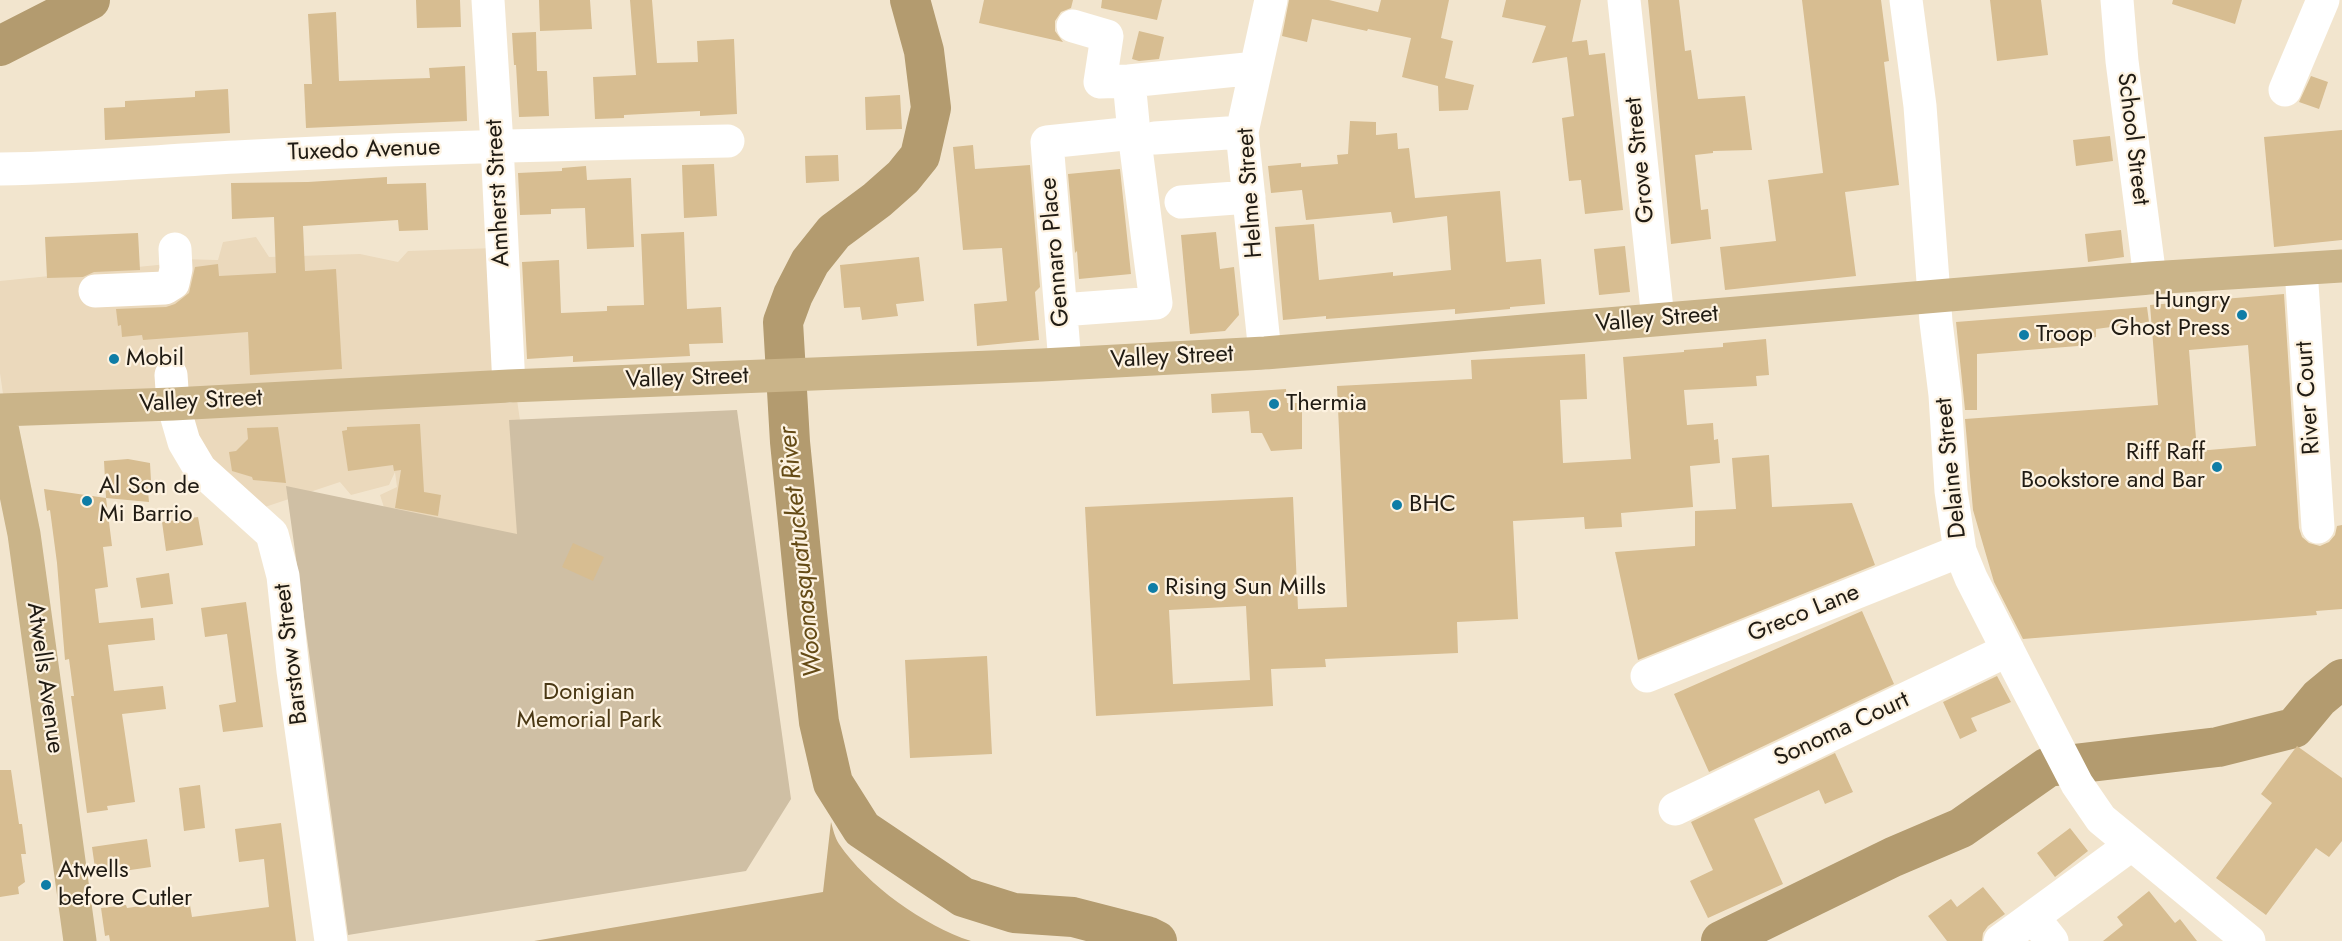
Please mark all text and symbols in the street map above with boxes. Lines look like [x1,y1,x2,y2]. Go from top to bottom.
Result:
street label: School Street [2110,71,2154,207]
street label: Grove Street [1620,96,1662,224]
street label: Amherst Street [481,119,517,267]
street label: Helme Street [1232,127,1270,259]
street label: Tuxedo Avenue [287,134,441,168]
street label: Gennaro Place [1035,176,1077,328]
place label: Hungry Ghost Press [2111,287,2230,343]
street label: Valley Street [1594,300,1720,340]
marker: Hungry Ghost Press [2235,308,2249,322]
place label: Troop [2036,321,2093,349]
marker: Troop [2017,328,2031,342]
street label: Valley Street [1110,340,1234,376]
street label: River Court [2291,340,2327,456]
place label: Mobil [126,345,184,373]
marker: Mobil [107,352,121,366]
street label: Valley Street [625,362,749,396]
street label: Valley Street [139,384,263,420]
place label: Thermia [1286,390,1367,418]
street label: Delaine Street [1930,396,1974,540]
marker: Thermia [1267,397,1281,411]
water label: Woonasquatucket River [773,425,831,679]
place label: Riff Raff Bookstore and Bar [2021,439,2205,495]
marker: Riff Raff Bookstore and Bar [2210,460,2224,474]
place label: Al Son de Mi Barrio [99,473,200,529]
place label: BHC [1409,491,1456,519]
marker: Al Son de Mi Barrio [80,494,94,508]
marker: BHC [1390,498,1404,512]
place label: Rising Sun Mills [1165,574,1326,602]
street label: Greco Lane [1744,579,1864,649]
marker: Rising Sun Mills [1146,581,1160,595]
street label: Barstow Street [269,582,315,726]
street label: Atwells Avenue [19,600,69,756]
park label: Donigian Memorial Park [516,679,662,735]
street label: Sonoma Court [1770,686,1914,774]
place label: Atwells before Cutler [58,857,192,913]
marker: Atwells before Cutler [39,878,53,892]

